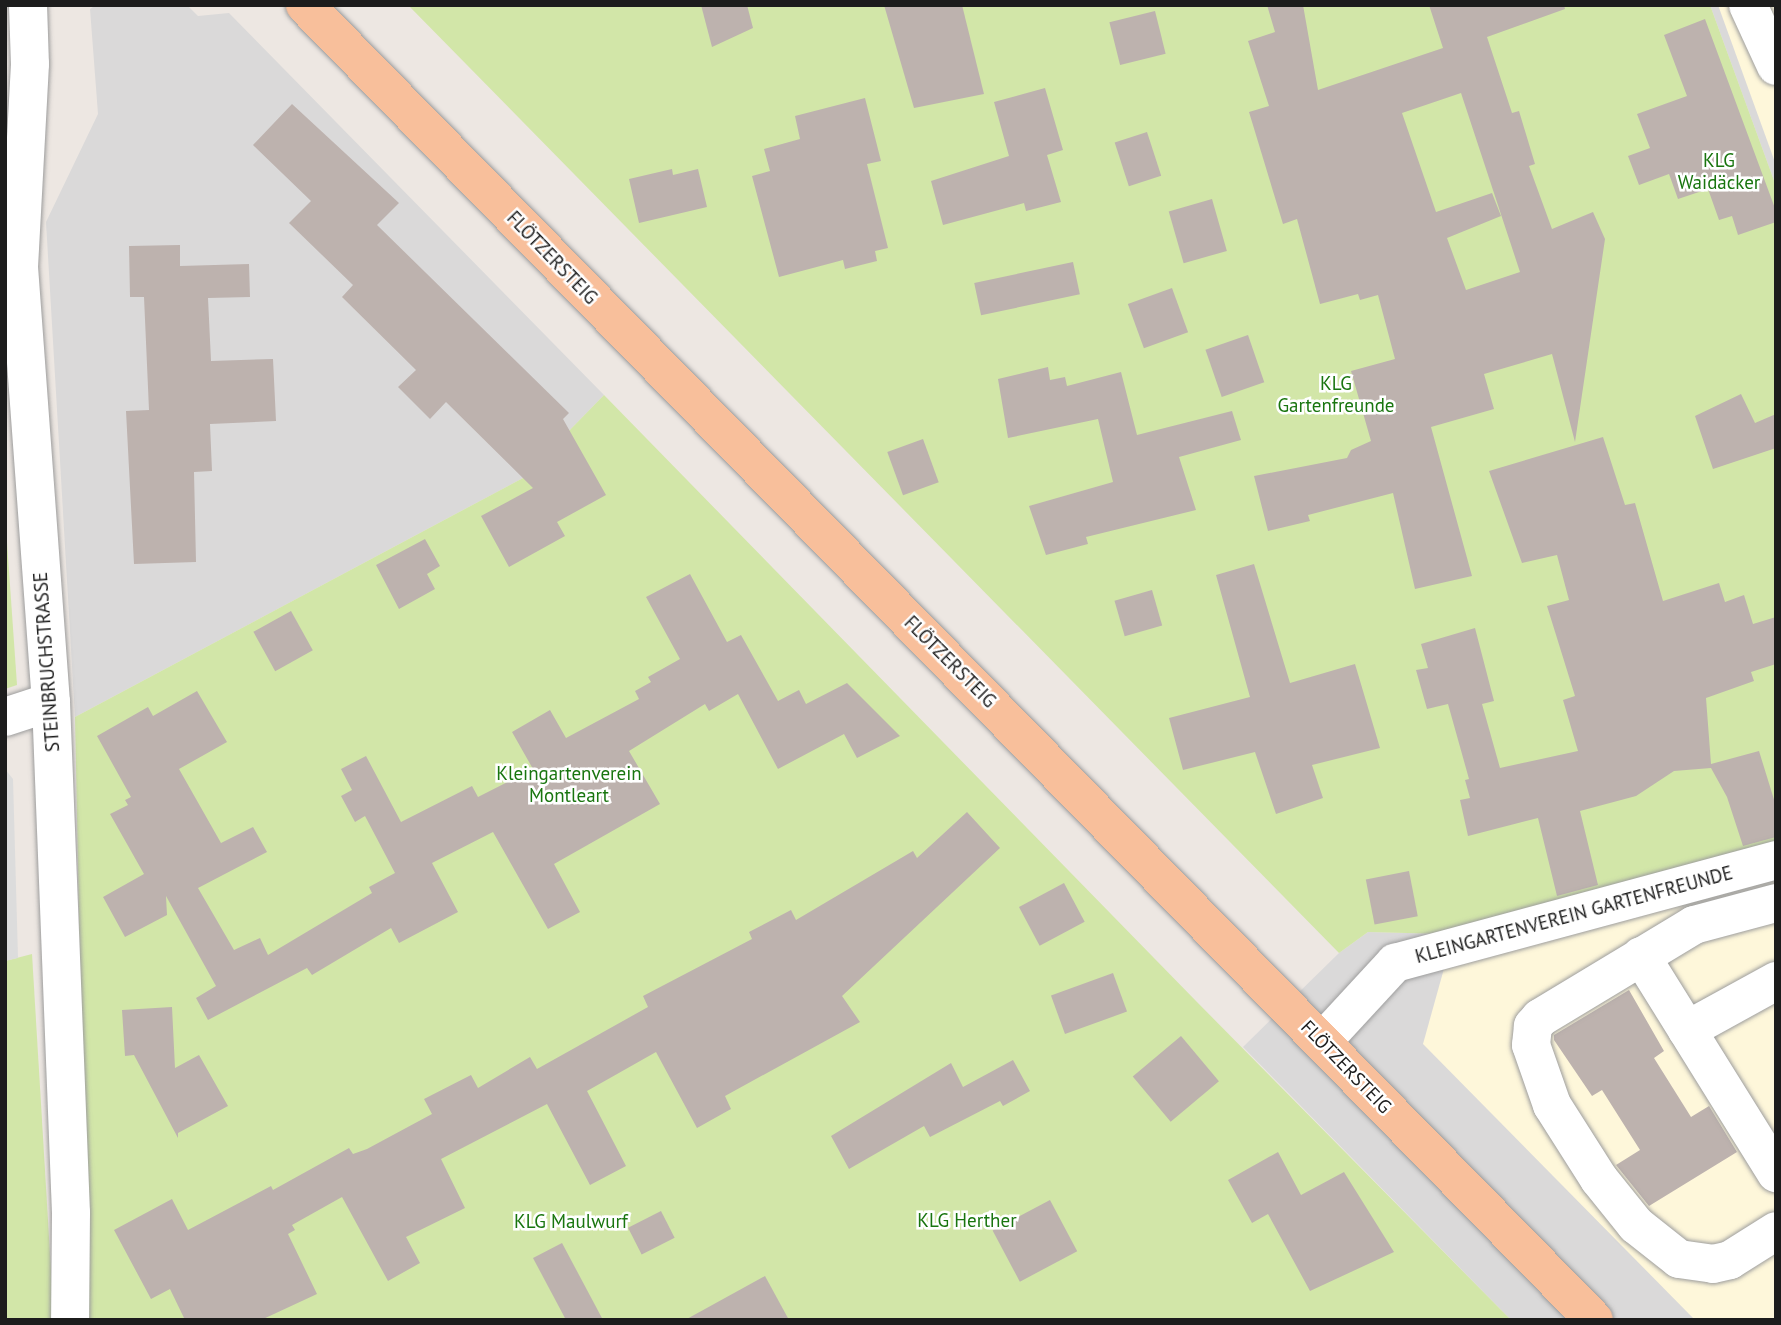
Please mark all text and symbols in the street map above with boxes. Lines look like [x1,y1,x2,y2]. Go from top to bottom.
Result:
park label: KLG Waidäcker [1678,150,1760,194]
street label: FLÖTZERSTEIG [502,207,602,309]
park label: KLG Gartenfreunde [1277,373,1395,417]
street label: STEINBRUCHSTRASSE [29,571,65,753]
street label: FLÖTZERSTEIG [899,611,1001,713]
park label: Kleingartenverein Montleart [496,763,642,807]
street label: KLEINGARTENVEREIN GARTENFREUNDE [1413,862,1735,968]
street label: FLÖTZERSTEIG [1296,1016,1396,1118]
park label: KLG Herther [917,1210,1017,1232]
park label: KLG Maulwurf [514,1211,628,1233]

